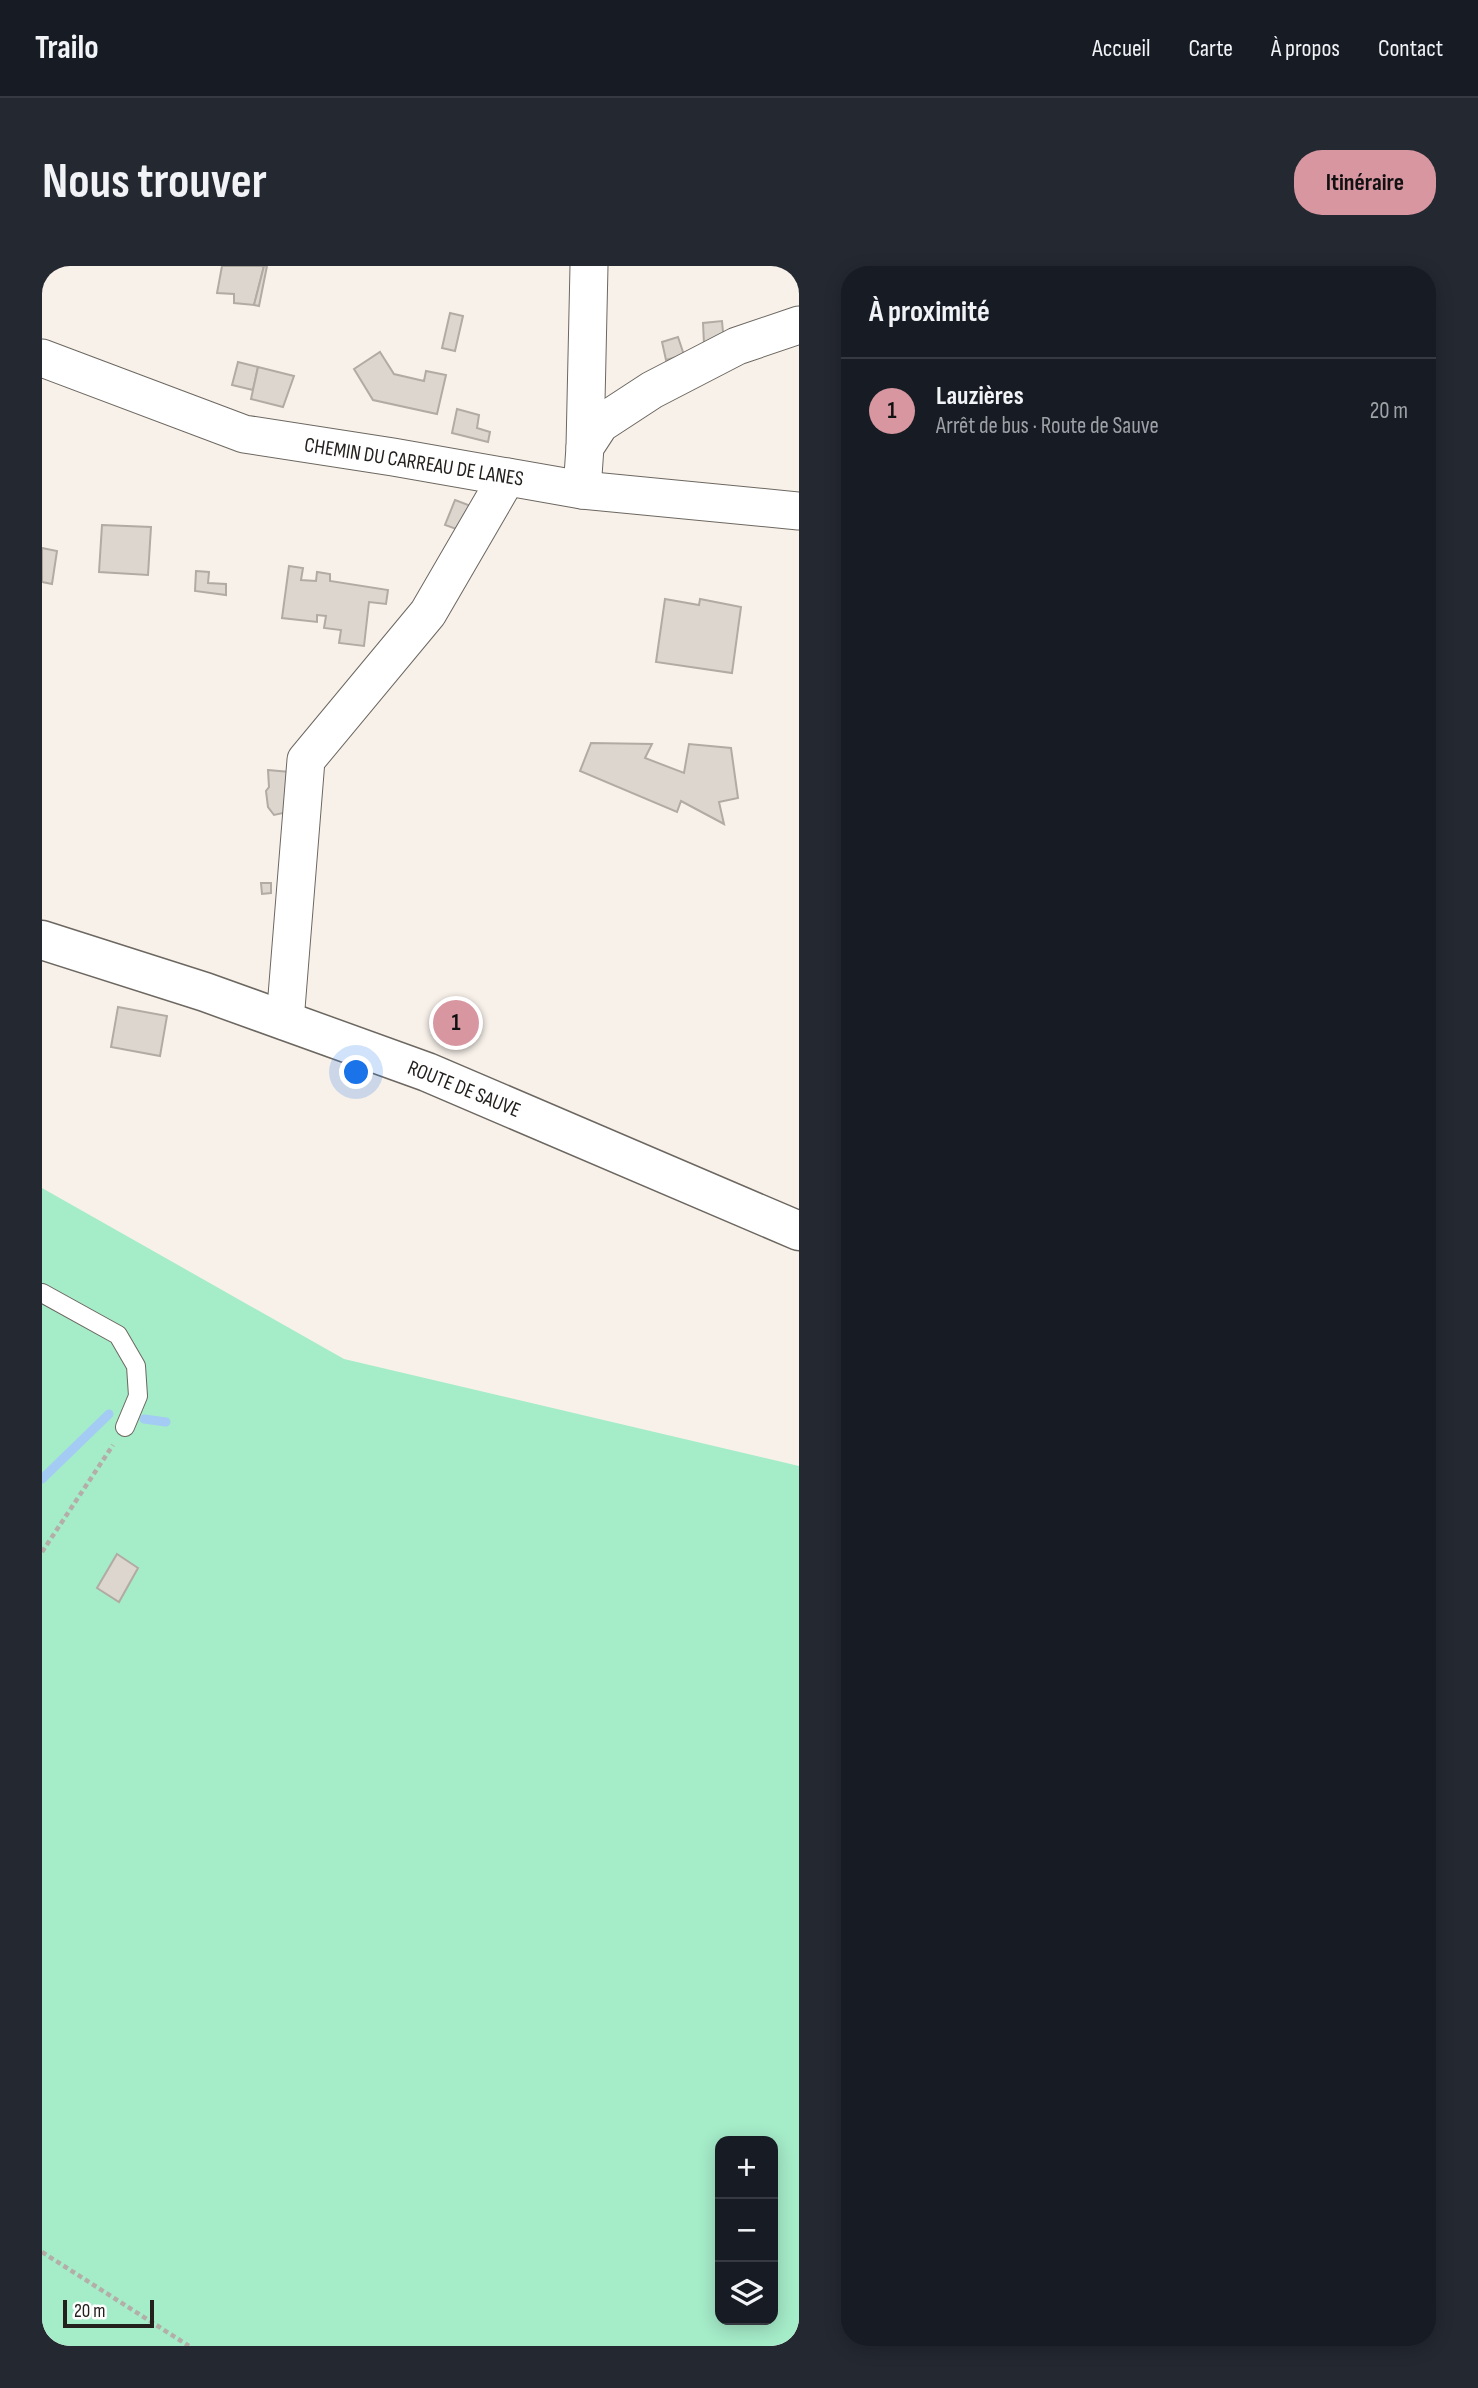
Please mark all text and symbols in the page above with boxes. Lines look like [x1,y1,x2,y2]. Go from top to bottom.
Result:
text: Trailo [35,28,99,68]
text: Accueil [1092,34,1151,63]
text: Carte [1189,34,1233,63]
text: À propos [1271,34,1340,63]
text: Contact [1378,34,1443,63]
button: Itinéraire [1294,150,1436,215]
text: Nous trouver [42,153,267,212]
text: À proximité [869,294,990,330]
text: Lauzières [936,381,1024,412]
text: 1 [887,397,897,425]
text: 20 m [1370,397,1408,425]
text: Arrêt de bus · Route de Sauve [936,412,1159,440]
street label: CHEMIN DU CARREAU DE LANES [303,432,525,492]
pin: 1 [433,997,479,1049]
your location [339,1055,373,1089]
street label: ROUTE DE SAUVE [404,1055,524,1123]
map controls [715,2136,778,2325]
button: + [715,2136,778,2199]
button: − [715,2199,778,2262]
button: layers [715,2262,778,2325]
scale bar [63,2297,154,2329]
text: 20 m [74,2300,106,2323]

